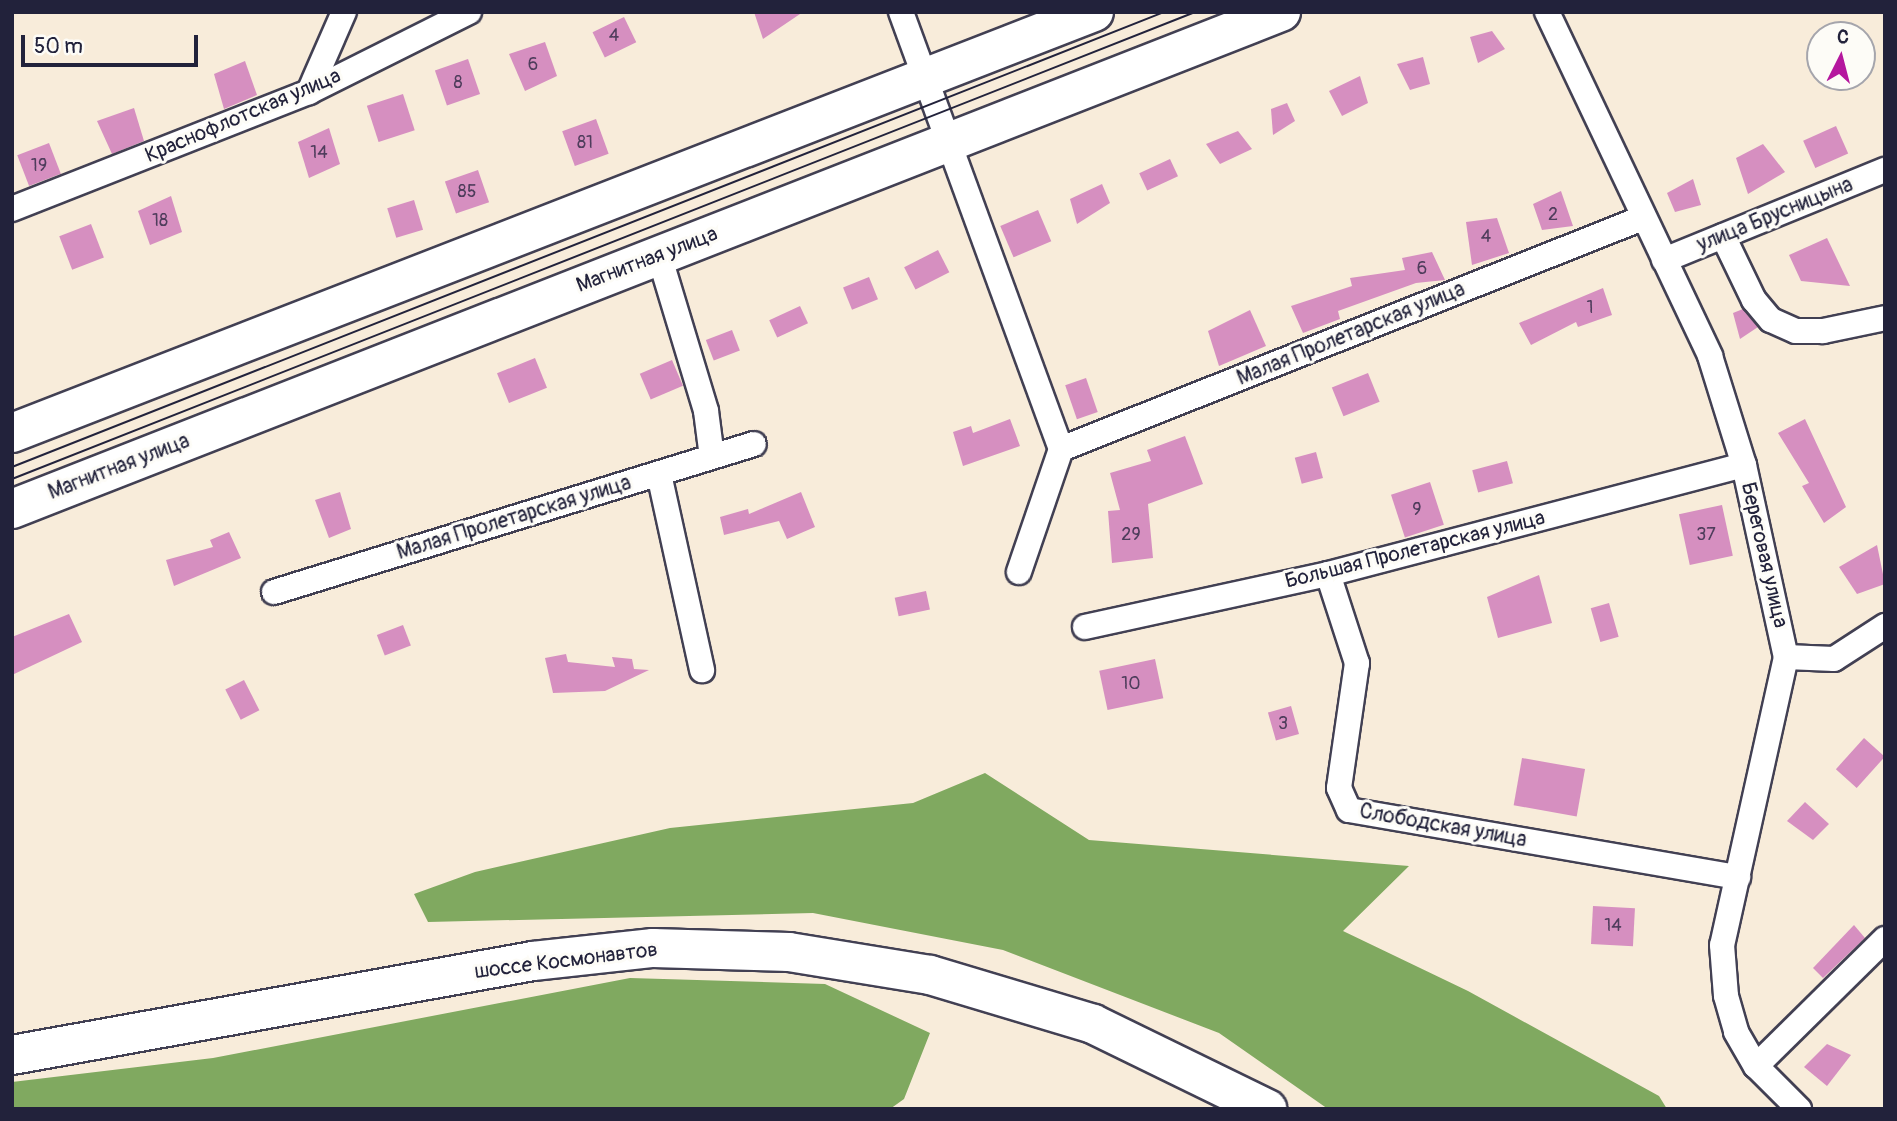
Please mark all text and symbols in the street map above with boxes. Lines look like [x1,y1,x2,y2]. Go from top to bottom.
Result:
scale bar [24,21,201,65]
north arrow [1806,21,1876,91]
house number: 4 [609,25,619,47]
text: С [1836,25,1850,50]
text: 50 m [34,33,83,60]
house number: 6 [528,54,538,76]
street label: Краснофлотская улица [142,63,344,169]
house number: 8 [453,72,463,94]
house number: 81 [577,132,593,154]
house number: 14 [310,142,328,164]
house number: 19 [31,155,47,177]
street label: улица Брусницына [1693,172,1857,258]
house number: 85 [458,181,476,203]
house number: 2 [1548,204,1558,226]
house number: 18 [152,210,168,232]
street label: Магнитная улица [573,221,721,299]
house number: 4 [1481,226,1491,248]
house number: 6 [1417,258,1427,280]
street label: Малая Пролетарская улица [1233,277,1469,391]
house number: 1 [1586,297,1594,319]
street label: Магнитная улица [45,428,193,506]
street label: Малая Пролетарская улица [394,470,634,566]
street label: Береговая улица [1735,480,1793,630]
house number: 9 [1412,499,1422,521]
street label: Большая Пролетарская улица [1282,505,1548,595]
house number: 29 [1121,524,1141,546]
house number: 37 [1696,524,1716,546]
house number: 10 [1121,673,1141,695]
house number: 3 [1278,713,1288,735]
street label: Слободская улица [1357,799,1529,853]
house number: 14 [1604,915,1622,937]
street label: шоссе Космонавтов [473,937,659,985]

